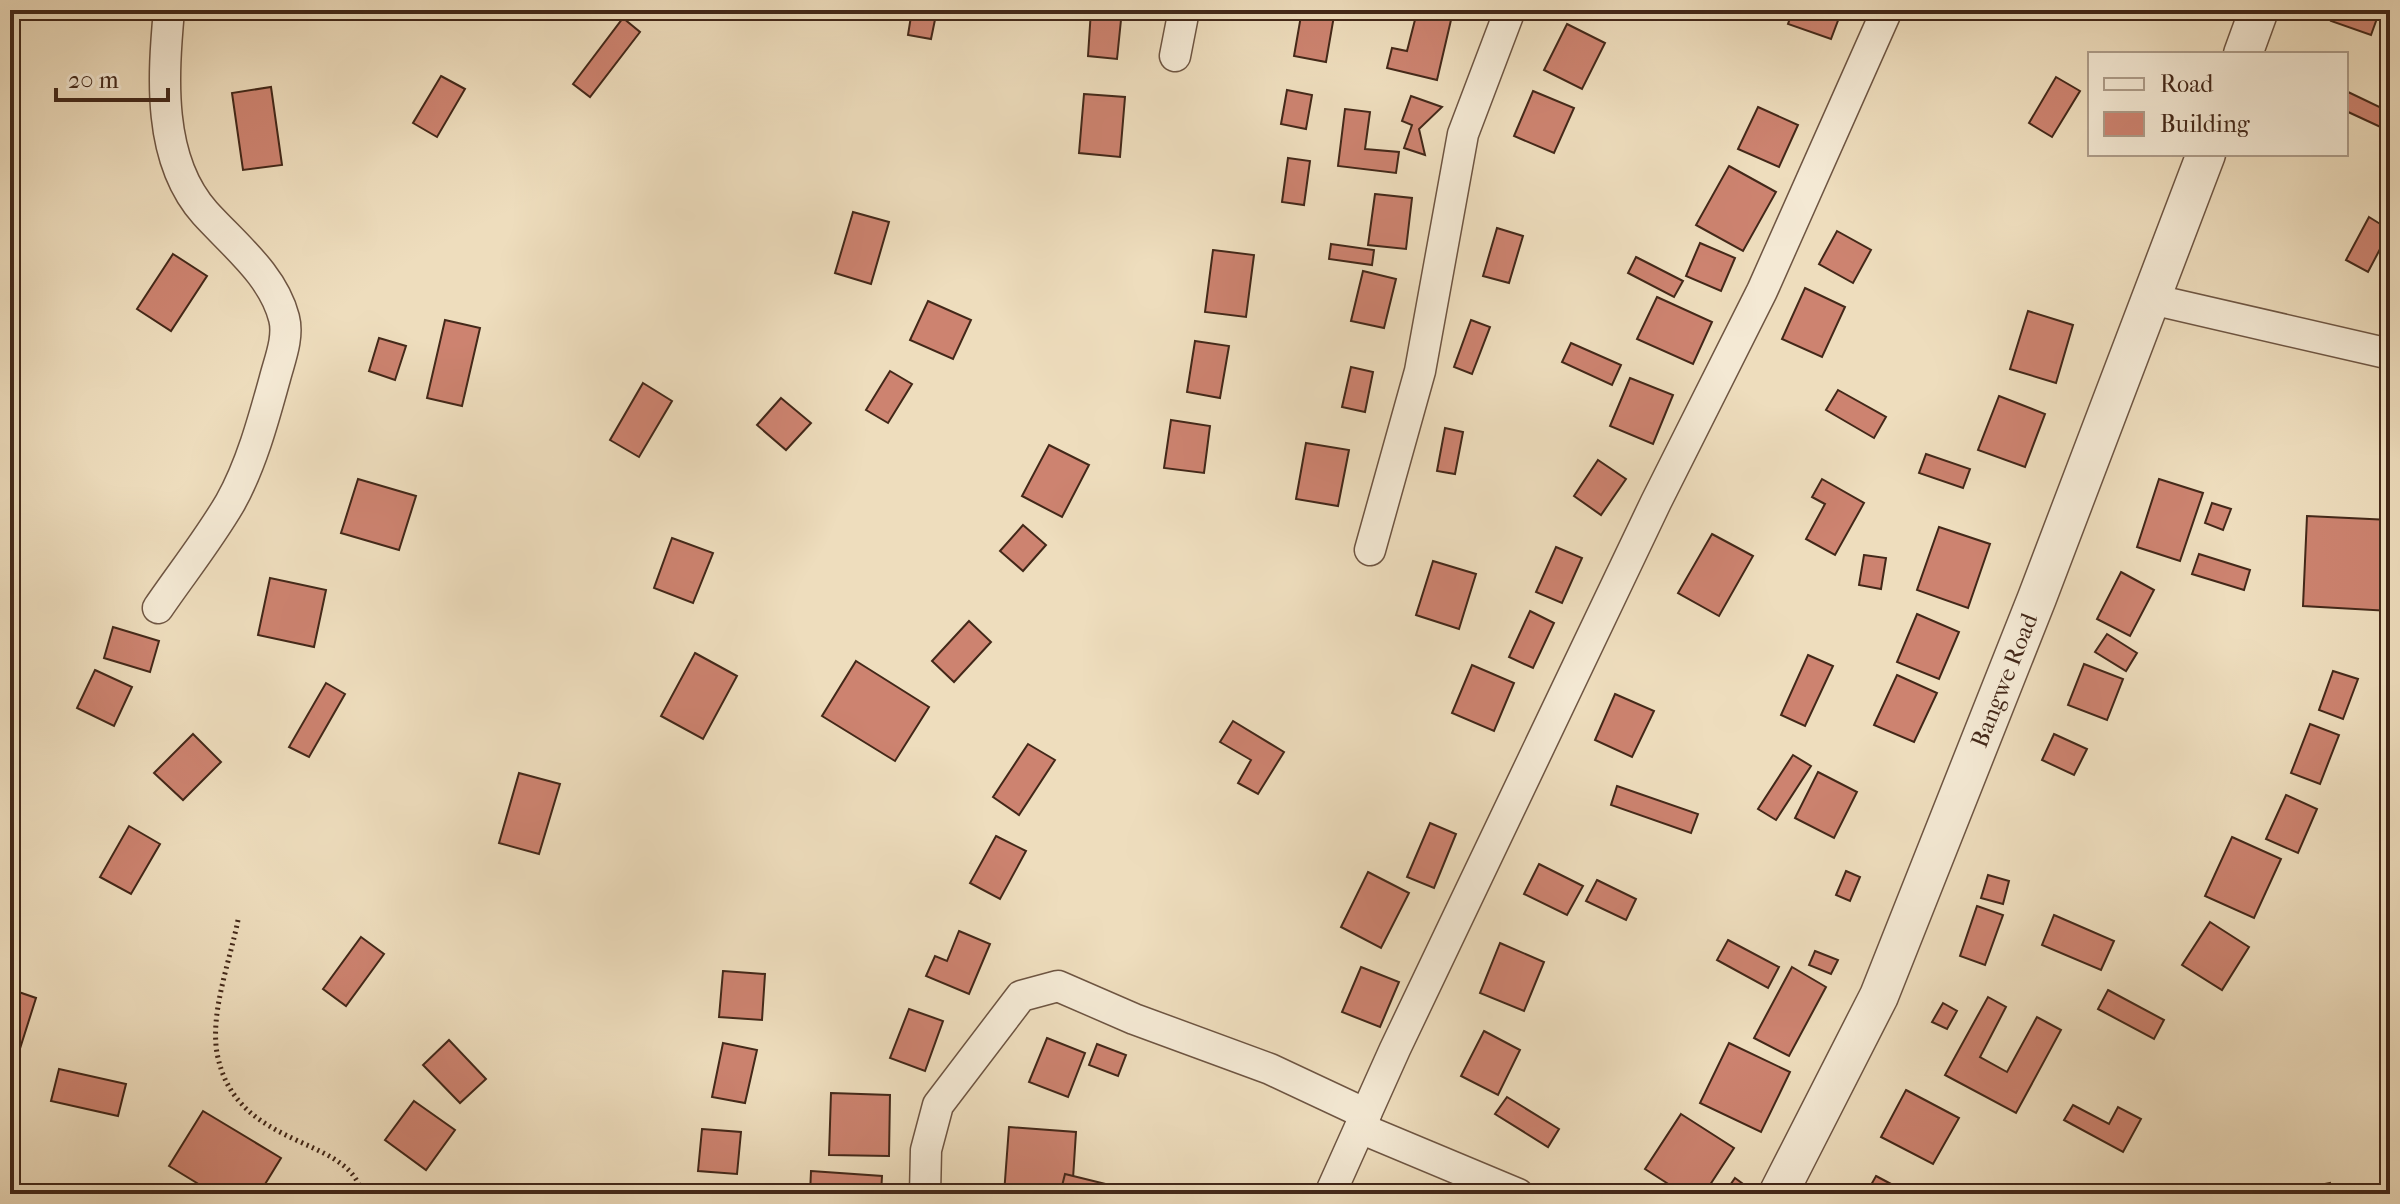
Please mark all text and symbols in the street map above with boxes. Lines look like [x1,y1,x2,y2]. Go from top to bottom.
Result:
scale bar [56,52,168,102]
legend [2088,52,2348,156]
text: 20 m [68,66,119,94]
text: Road [2160,70,2214,98]
text: Building [2160,110,2251,138]
street label: Bangwe Road [1965,608,2044,751]

